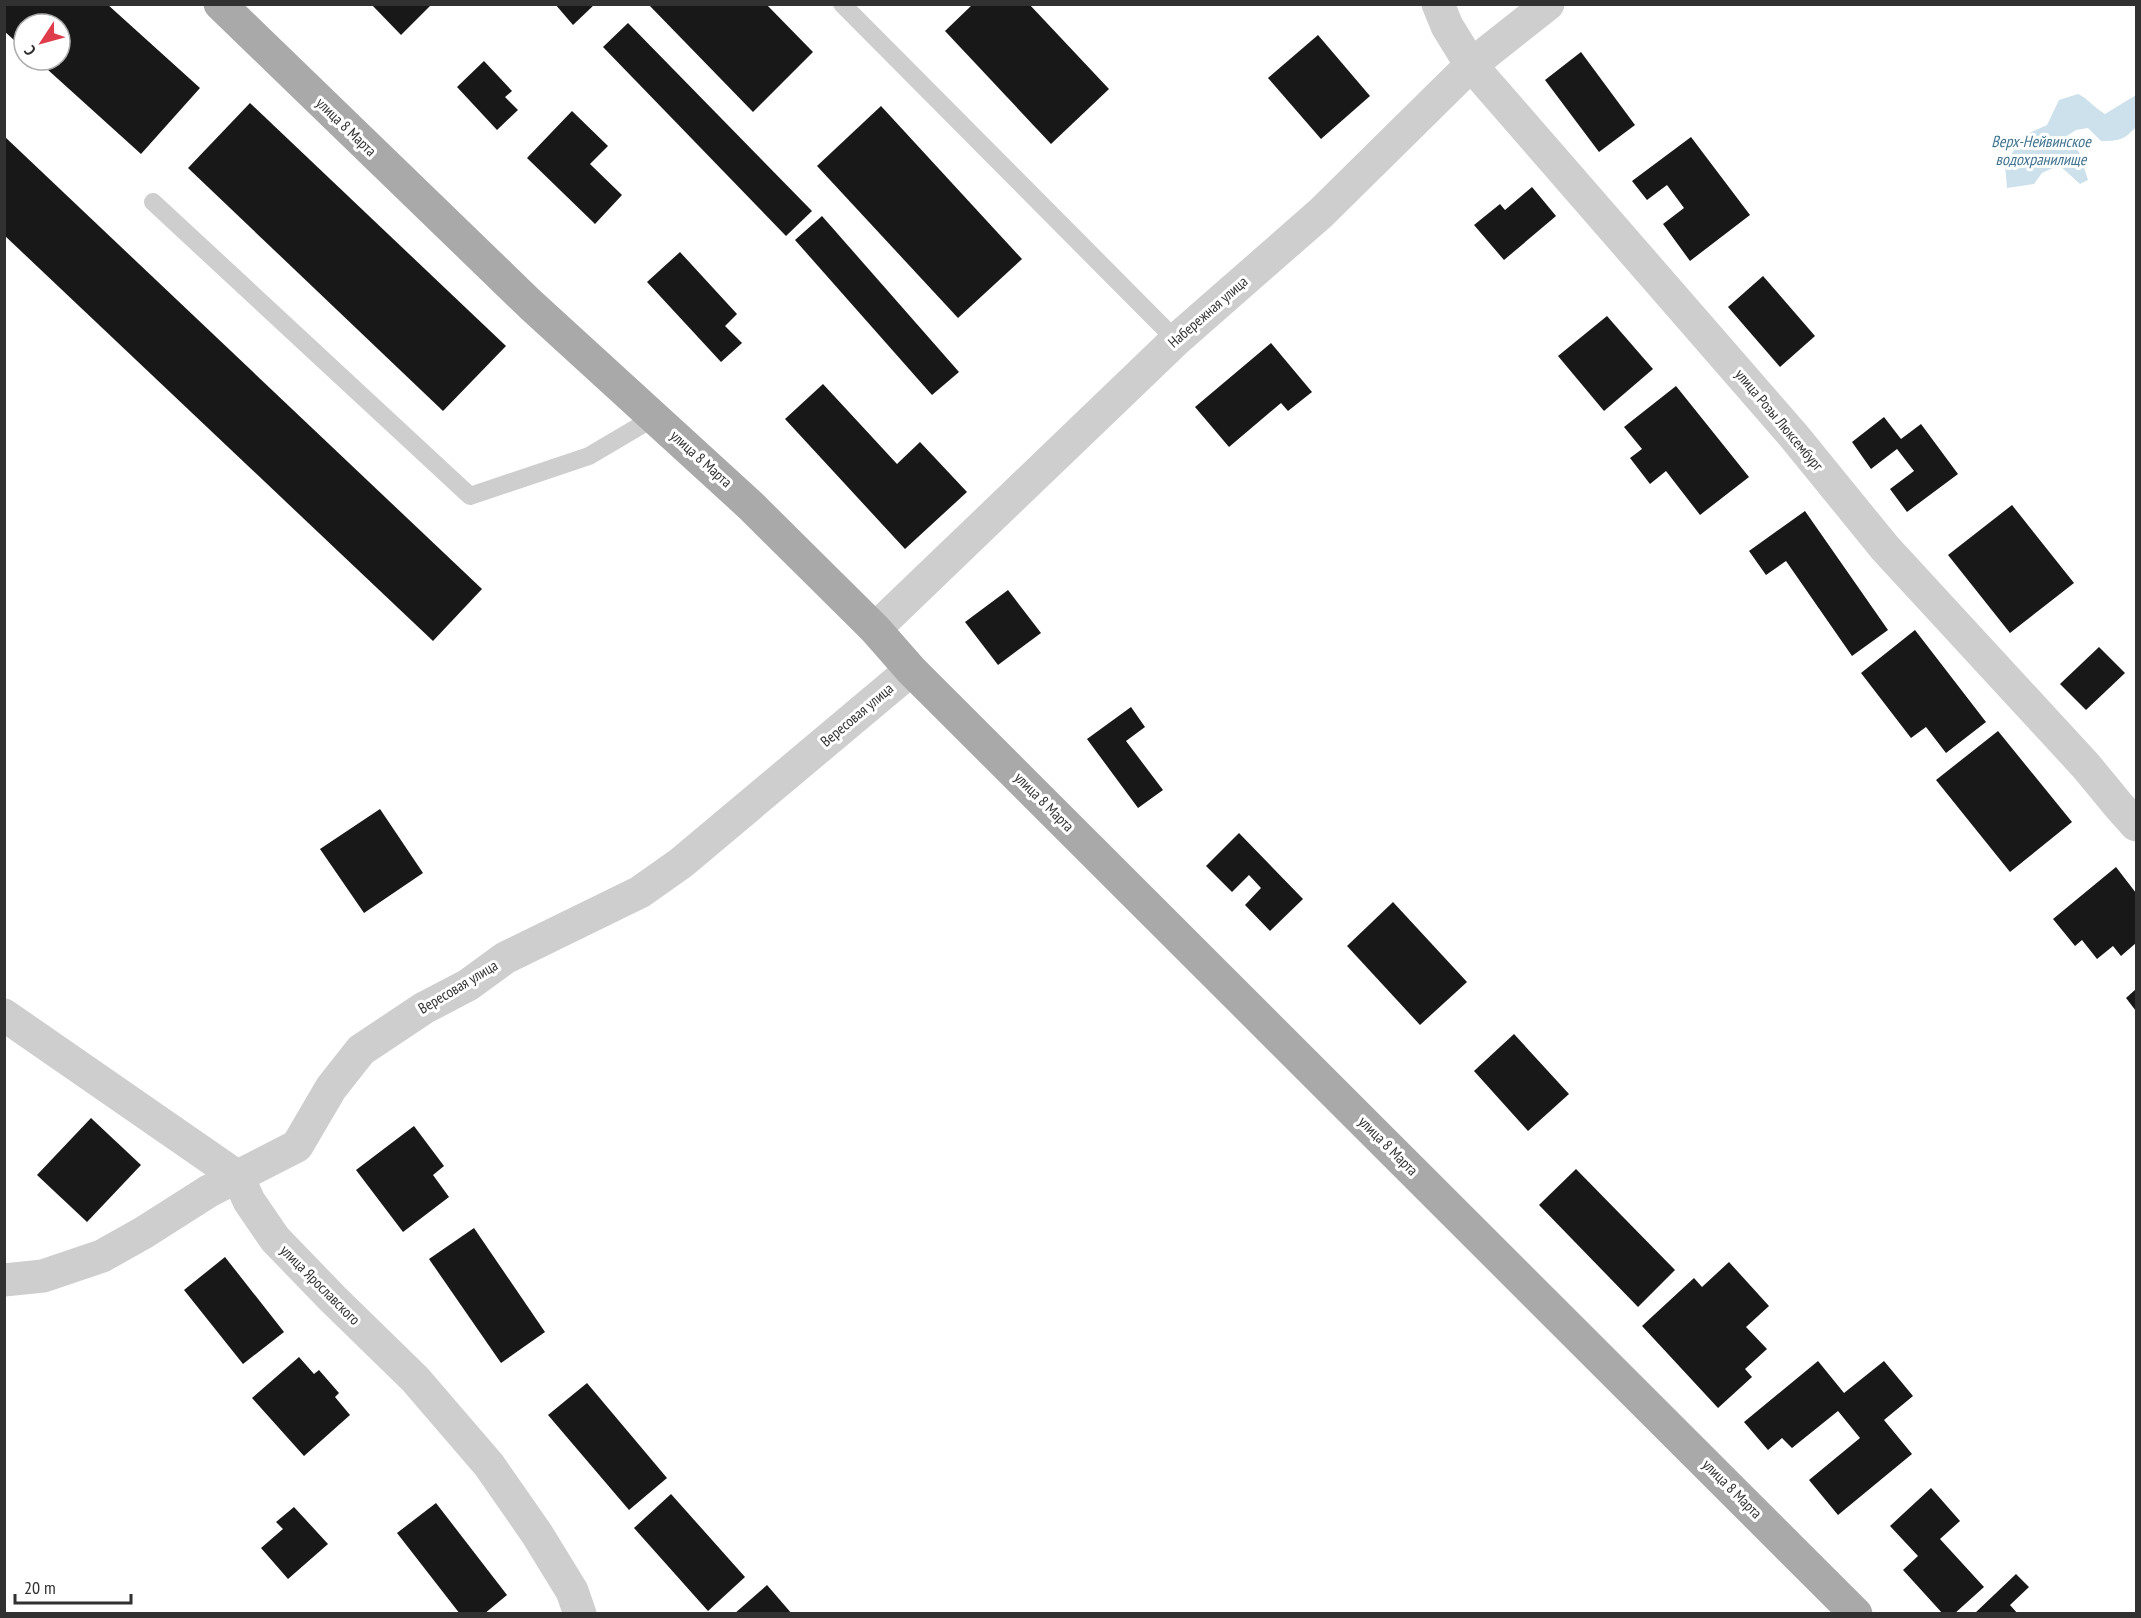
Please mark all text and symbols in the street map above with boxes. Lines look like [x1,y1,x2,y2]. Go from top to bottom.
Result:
north arrow [12,12,72,72]
text: С [19,41,40,60]
street label: улица 8 Марта [312,93,380,160]
water label: Верх-Нейвинское водохранилище [1991,131,2092,169]
street label: Набережная улица [1164,272,1251,351]
street label: улица Розы Люксембург [1731,365,1828,475]
street label: улица 8 Марта [667,426,736,491]
street label: Вересовая улица [816,679,897,751]
street label: улица 8 Марта [1011,768,1078,835]
street label: Вересовая улица [415,955,501,1018]
street label: улица 8 Марта [1355,1112,1422,1179]
street label: улица Ярославского [276,1241,364,1329]
street label: улица 8 Марта [1699,1455,1766,1522]
scale bar [15,1567,130,1605]
text: 20 m [24,1576,56,1599]

